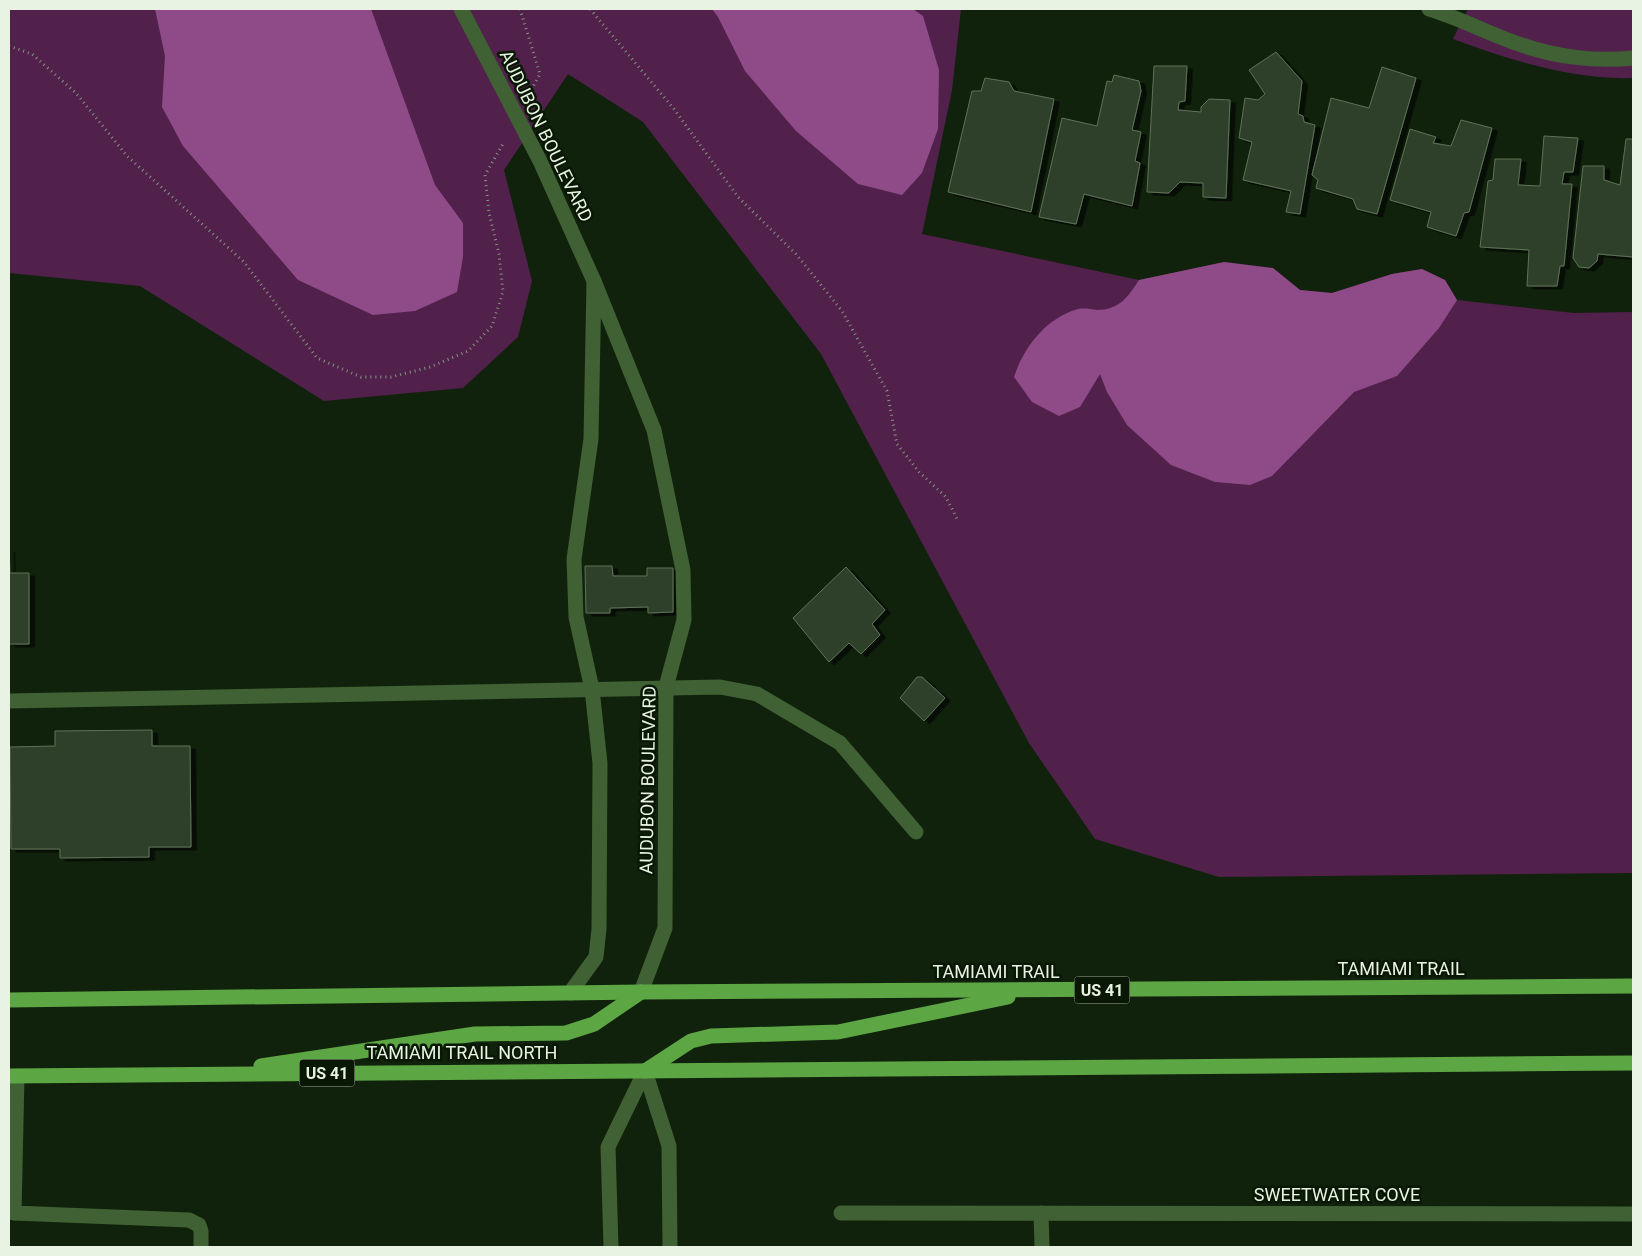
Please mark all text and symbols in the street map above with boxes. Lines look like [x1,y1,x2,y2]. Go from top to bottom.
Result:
street label: AUDUBON BOULEVARD [496,47,597,225]
street label: AUDUBON BOULEVARD [635,686,660,874]
street label: TAMIAMI TRAIL [1337,958,1465,979]
street label: TAMIAMI TRAIL [932,961,1060,982]
road number: US 41 [1074,976,1130,1004]
street label: TAMIAMI TRAIL NORTH [367,1042,557,1063]
road number: US 41 [300,1060,354,1086]
street label: SWEETWATER COVE [1254,1184,1420,1205]

